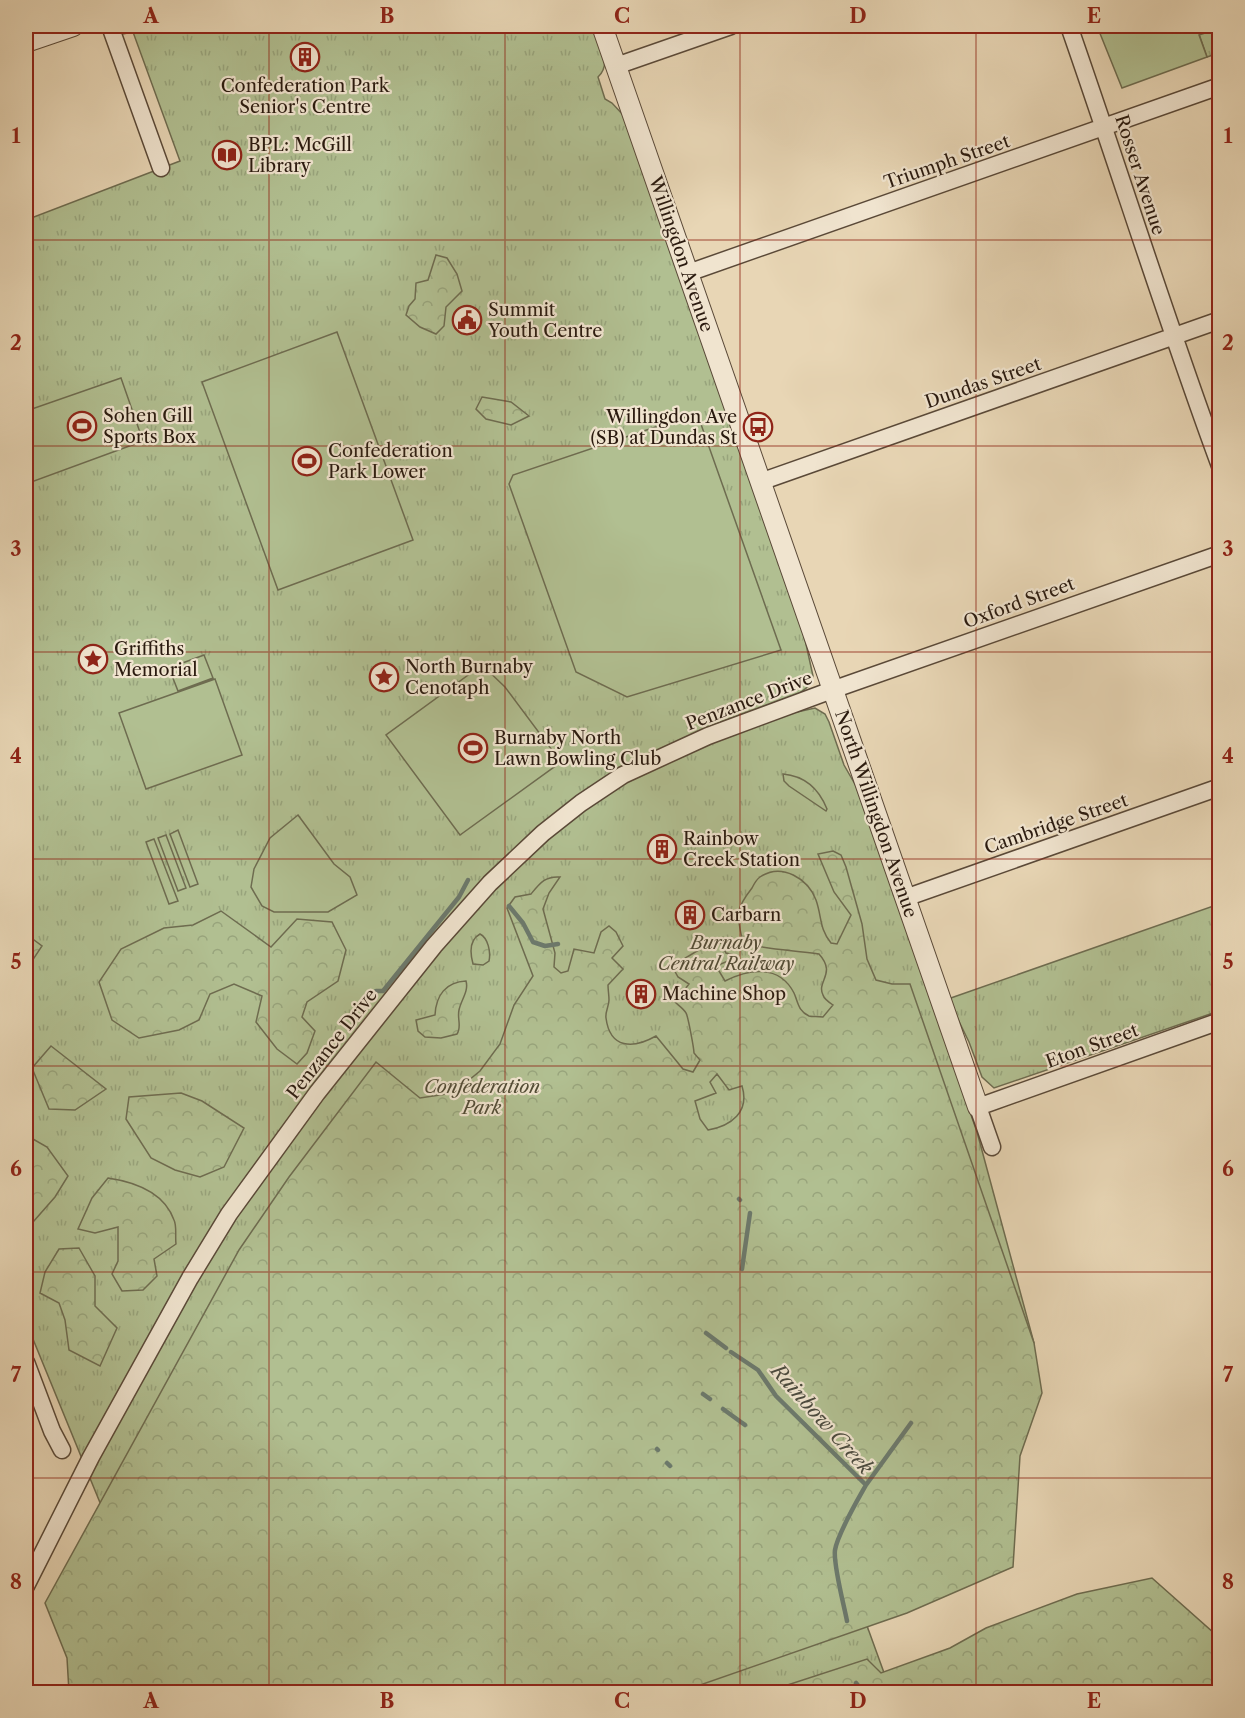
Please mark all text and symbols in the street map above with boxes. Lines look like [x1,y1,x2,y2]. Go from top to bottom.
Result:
text: A [142,4,159,28]
text: B [380,4,395,28]
text: C [614,4,630,28]
text: D [849,4,867,28]
text: E [1087,4,1101,28]
building icon: Confederation Park Senior's Centre [289,41,321,73]
place label: Confederation Park Senior's Centre [221,75,391,118]
street label: Rosser Avenue [1110,112,1170,238]
text: 1 [12,124,21,148]
text: 1 [1224,124,1233,148]
street label: Triumph Street [881,130,1013,194]
place label: BPL: McGill Library [248,134,352,177]
library icon: BPL: McGill Library [211,139,243,171]
street label: Willingdon Avenue [644,172,718,335]
place label: Summit Youth Centre [487,299,602,342]
public building icon: Summit Youth Centre [451,304,483,336]
text: 2 [10,331,22,355]
text: 2 [1222,331,1234,355]
street label: Dundas Street [922,353,1044,413]
place label: Sohen Gill Sports Box [103,405,197,448]
place label: Willingdon Ave (SB) at Dundas St [591,406,738,449]
sports icon: Sohen Gill Sports Box [66,410,98,442]
bus stop icon: Willingdon Ave (SB) at Dundas St [742,411,774,443]
place label: Confederation Park Lower [328,440,453,483]
sports icon: Confederation Park Lower [291,445,323,477]
text: 3 [10,537,22,561]
text: 3 [1222,537,1234,561]
street label: Oxford Street [960,573,1078,633]
place label: Griffiths Memorial [114,638,198,681]
place icon: Griffiths Memorial [77,643,109,675]
place label: North Burnaby Cenotaph [405,656,534,699]
place icon: North Burnaby Cenotaph [368,661,400,693]
street label: Penzance Drive [683,667,815,735]
street label: North Willingdon Avenue [830,707,922,921]
place label: Burnaby North Lawn Bowling Club [494,727,661,770]
sports icon: Burnaby North Lawn Bowling Club [457,732,489,764]
text: 4 [10,744,22,768]
text: 4 [1222,744,1234,768]
street label: Cambridge Street [981,789,1131,859]
place label: Rainbow Creek Station [683,828,800,871]
building icon: Rainbow Creek Station [646,833,678,865]
building icon: Carbarn [674,899,706,931]
place label: Carbarn [711,904,781,926]
park label: Burnaby Central Railway [658,932,794,975]
text: 5 [10,950,22,974]
text: 5 [1222,950,1234,974]
building icon: Machine Shop [625,978,657,1010]
place label: Machine Shop [662,983,786,1005]
street label: Penzance Drive [282,984,382,1104]
street label: Eton Street [1043,1019,1142,1073]
park label: Confederation Park [424,1076,540,1119]
text: 6 [10,1157,22,1181]
text: 6 [1222,1157,1234,1181]
water label: Rainbow Creek [765,1357,878,1480]
text: 7 [11,1363,22,1387]
text: 7 [1223,1363,1234,1387]
text: 8 [10,1570,22,1594]
text: 8 [1222,1570,1234,1594]
text: A [142,1689,159,1713]
text: B [380,1689,395,1713]
text: C [614,1689,630,1713]
text: D [849,1689,867,1713]
text: E [1087,1689,1101,1713]

